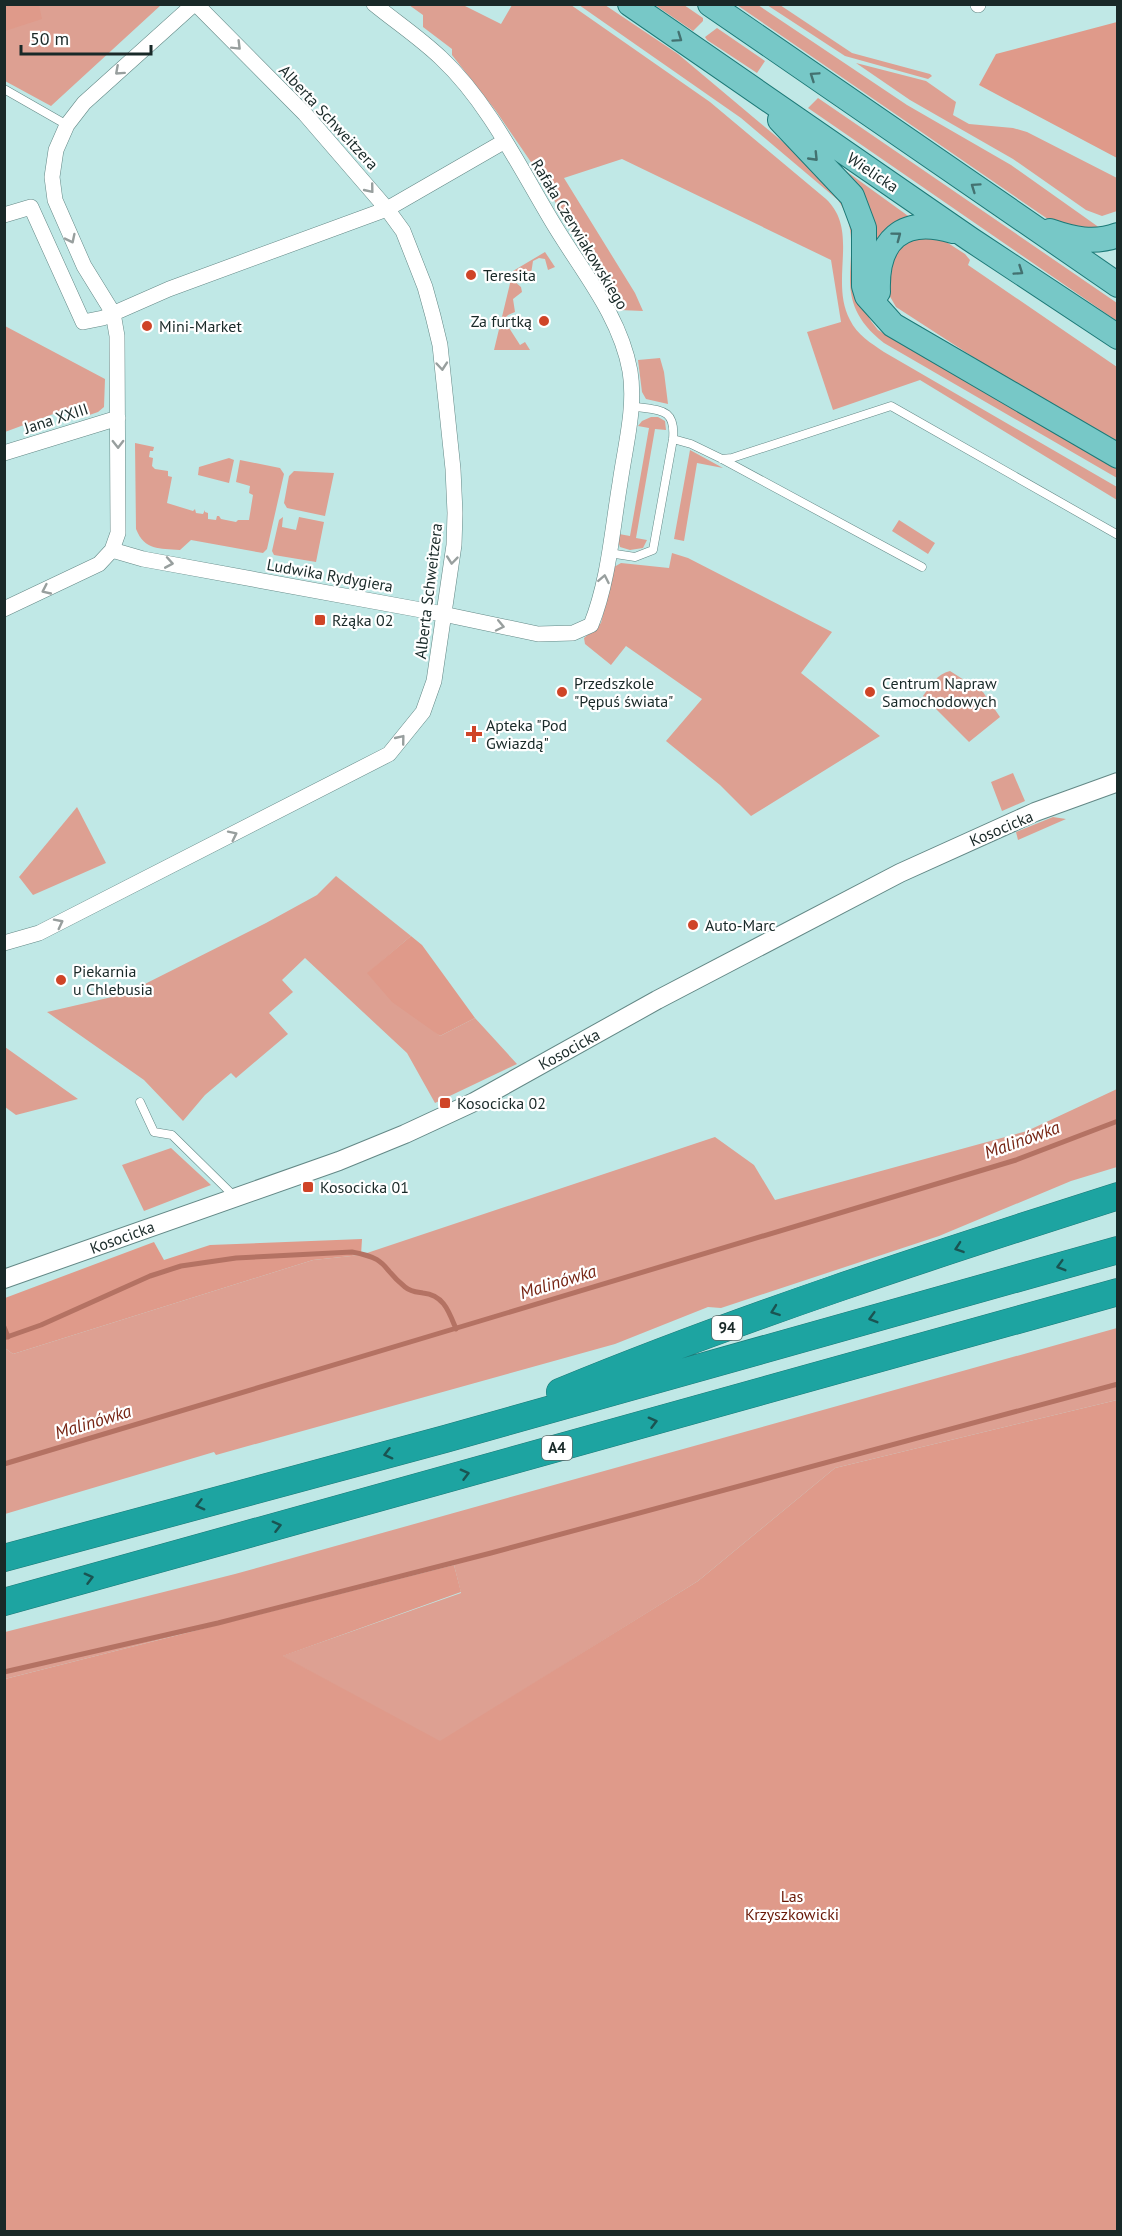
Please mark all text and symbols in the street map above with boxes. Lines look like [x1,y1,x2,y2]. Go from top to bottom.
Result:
scale bar [21,18,152,56]
text: 50 m [30,27,69,50]
one-way arrow [672,31,683,42]
one-way arrow [231,39,241,50]
street label: Alberta Schweitzera [275,60,383,174]
one-way arrow [115,64,125,75]
one-way arrow [810,72,821,83]
street label: Wielicka [844,148,902,196]
one-way arrow [807,149,818,160]
street label: Rafała Czerwiakowskiego [527,155,633,313]
one-way arrow [363,182,374,193]
one-way arrow [970,183,981,194]
one-way arrow [890,232,901,243]
one-way arrow [63,233,75,244]
one-way arrow [1013,264,1023,276]
place label: Teresita [483,265,536,285]
marker: Teresita [464,268,478,282]
place label: Za furtką [471,311,532,331]
marker: Za furtką [537,314,551,328]
place label: Mini-Market [159,316,242,336]
marker: Mini-Market [140,319,154,333]
one-way arrow [435,362,448,371]
street label: Jana XXIII [20,398,91,438]
one-way arrow [112,439,125,448]
street label: Alberta Schweitzera [410,522,446,660]
street label: Ludwika Rydygiera [265,554,395,596]
one-way arrow [163,556,173,569]
one-way arrow [446,556,459,565]
one-way arrow [597,575,610,585]
one-way arrow [42,582,53,594]
place label: Rżąka 02 [332,610,394,630]
marker: Rżąka 02 [313,613,327,627]
one-way arrow [495,619,505,632]
place label: Przedszkole "Pępuś świata" [574,673,673,711]
place label: Centrum Napraw Samochodowych [882,673,997,711]
marker: Przedszkole "Pępuś świata" [555,685,569,699]
marker: Centrum Napraw Samochodowych [863,685,877,699]
place label: Apteka "Pod Gwiazdą" [486,715,567,753]
marker: Apteka "Pod Gwiazdą" [467,727,481,741]
one-way arrow [394,735,405,746]
street label: Kosocicka [966,806,1036,850]
one-way arrow [227,830,238,842]
place label: Auto-Marc [705,915,776,935]
one-way arrow [53,918,64,930]
marker: Auto-Marc [686,918,700,932]
place label: Piekarnia u Chlebusia [73,961,153,999]
marker: Piekarnia u Chlebusia [54,973,68,987]
street label: Kosocicka [535,1024,603,1074]
place label: Kosocicka 02 [457,1093,546,1113]
marker: Kosocicka 02 [438,1096,452,1110]
water label: Malinówka [981,1115,1063,1164]
place label: Kosocicka 01 [320,1177,409,1197]
marker: Kosocicka 01 [301,1180,315,1194]
street label: Kosocicka [87,1216,157,1258]
one-way arrow [954,1240,965,1253]
one-way arrow [1056,1258,1066,1271]
water label: Malinówka [517,1259,599,1304]
one-way arrow [770,1304,780,1317]
one-way arrow [869,1311,879,1324]
road number: 94 [712,1316,742,1340]
water label: Malinówka [52,1399,134,1444]
one-way arrow [647,1417,658,1429]
road number: A4 [542,1436,572,1460]
one-way arrow [384,1447,394,1460]
one-way arrow [459,1469,470,1481]
one-way arrow [195,1497,205,1510]
one-way arrow [271,1521,282,1533]
one-way arrow [83,1573,94,1585]
park label: Las Krzyszkowicki [745,1886,839,1924]

